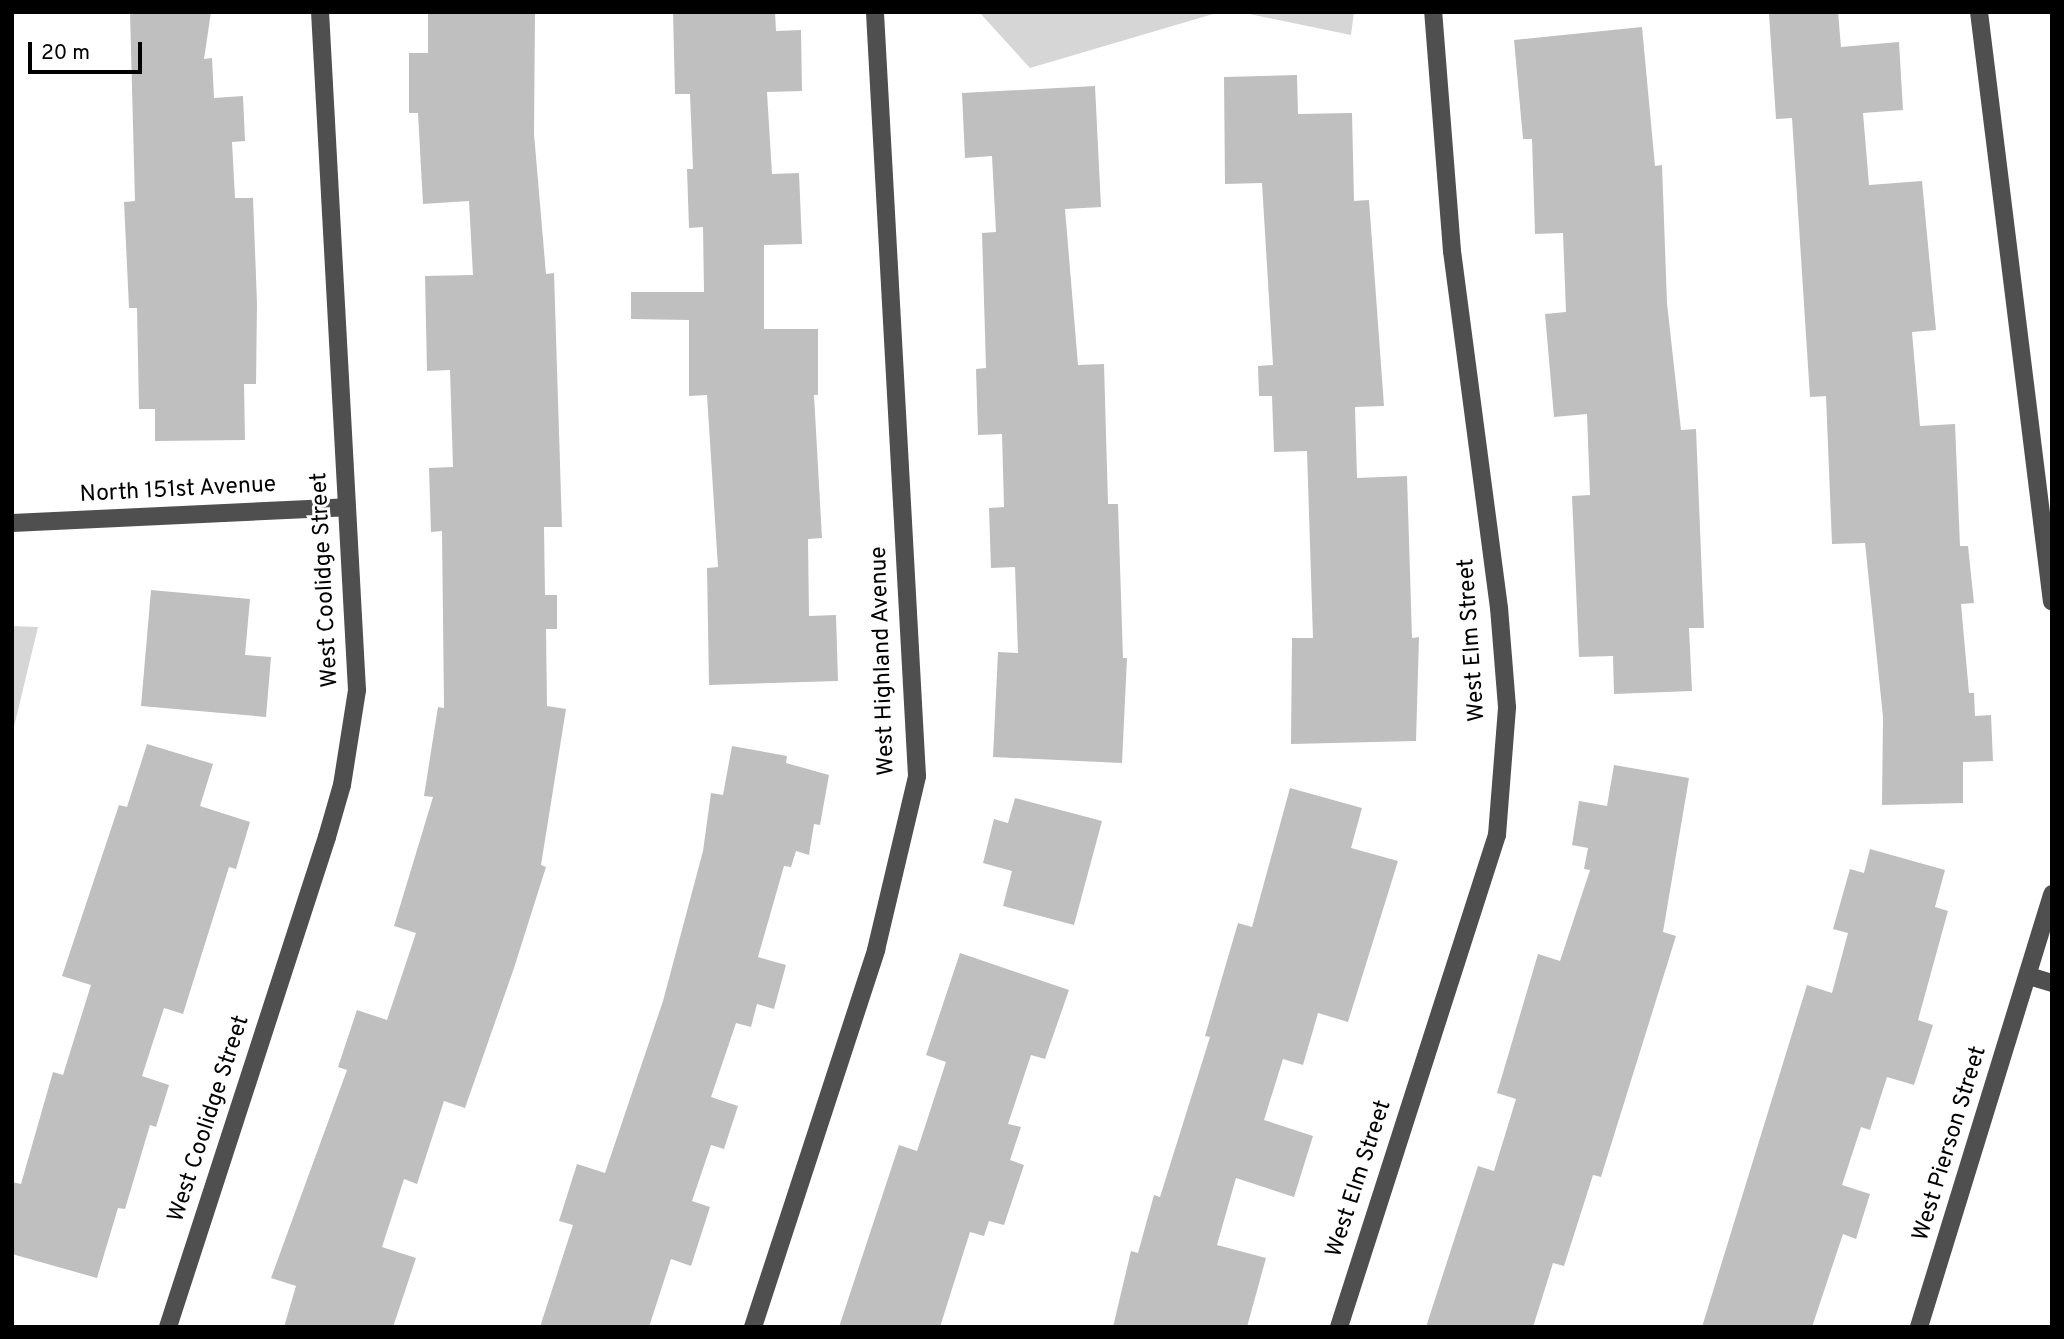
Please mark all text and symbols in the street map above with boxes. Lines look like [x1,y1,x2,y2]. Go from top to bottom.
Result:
scale bar [32,28,145,72]
text: 20 m [41,40,90,67]
street label: North 151st Avenue [79,472,277,510]
street label: West Coolidge Street [307,472,345,688]
street label: West Highland Avenue [866,545,902,777]
street label: West Elm Street [1454,557,1492,723]
street label: West Coolidge Street [164,1012,256,1226]
street label: West Pierson Street [1908,1043,1994,1245]
street label: West Elm Street [1322,1097,1398,1261]

